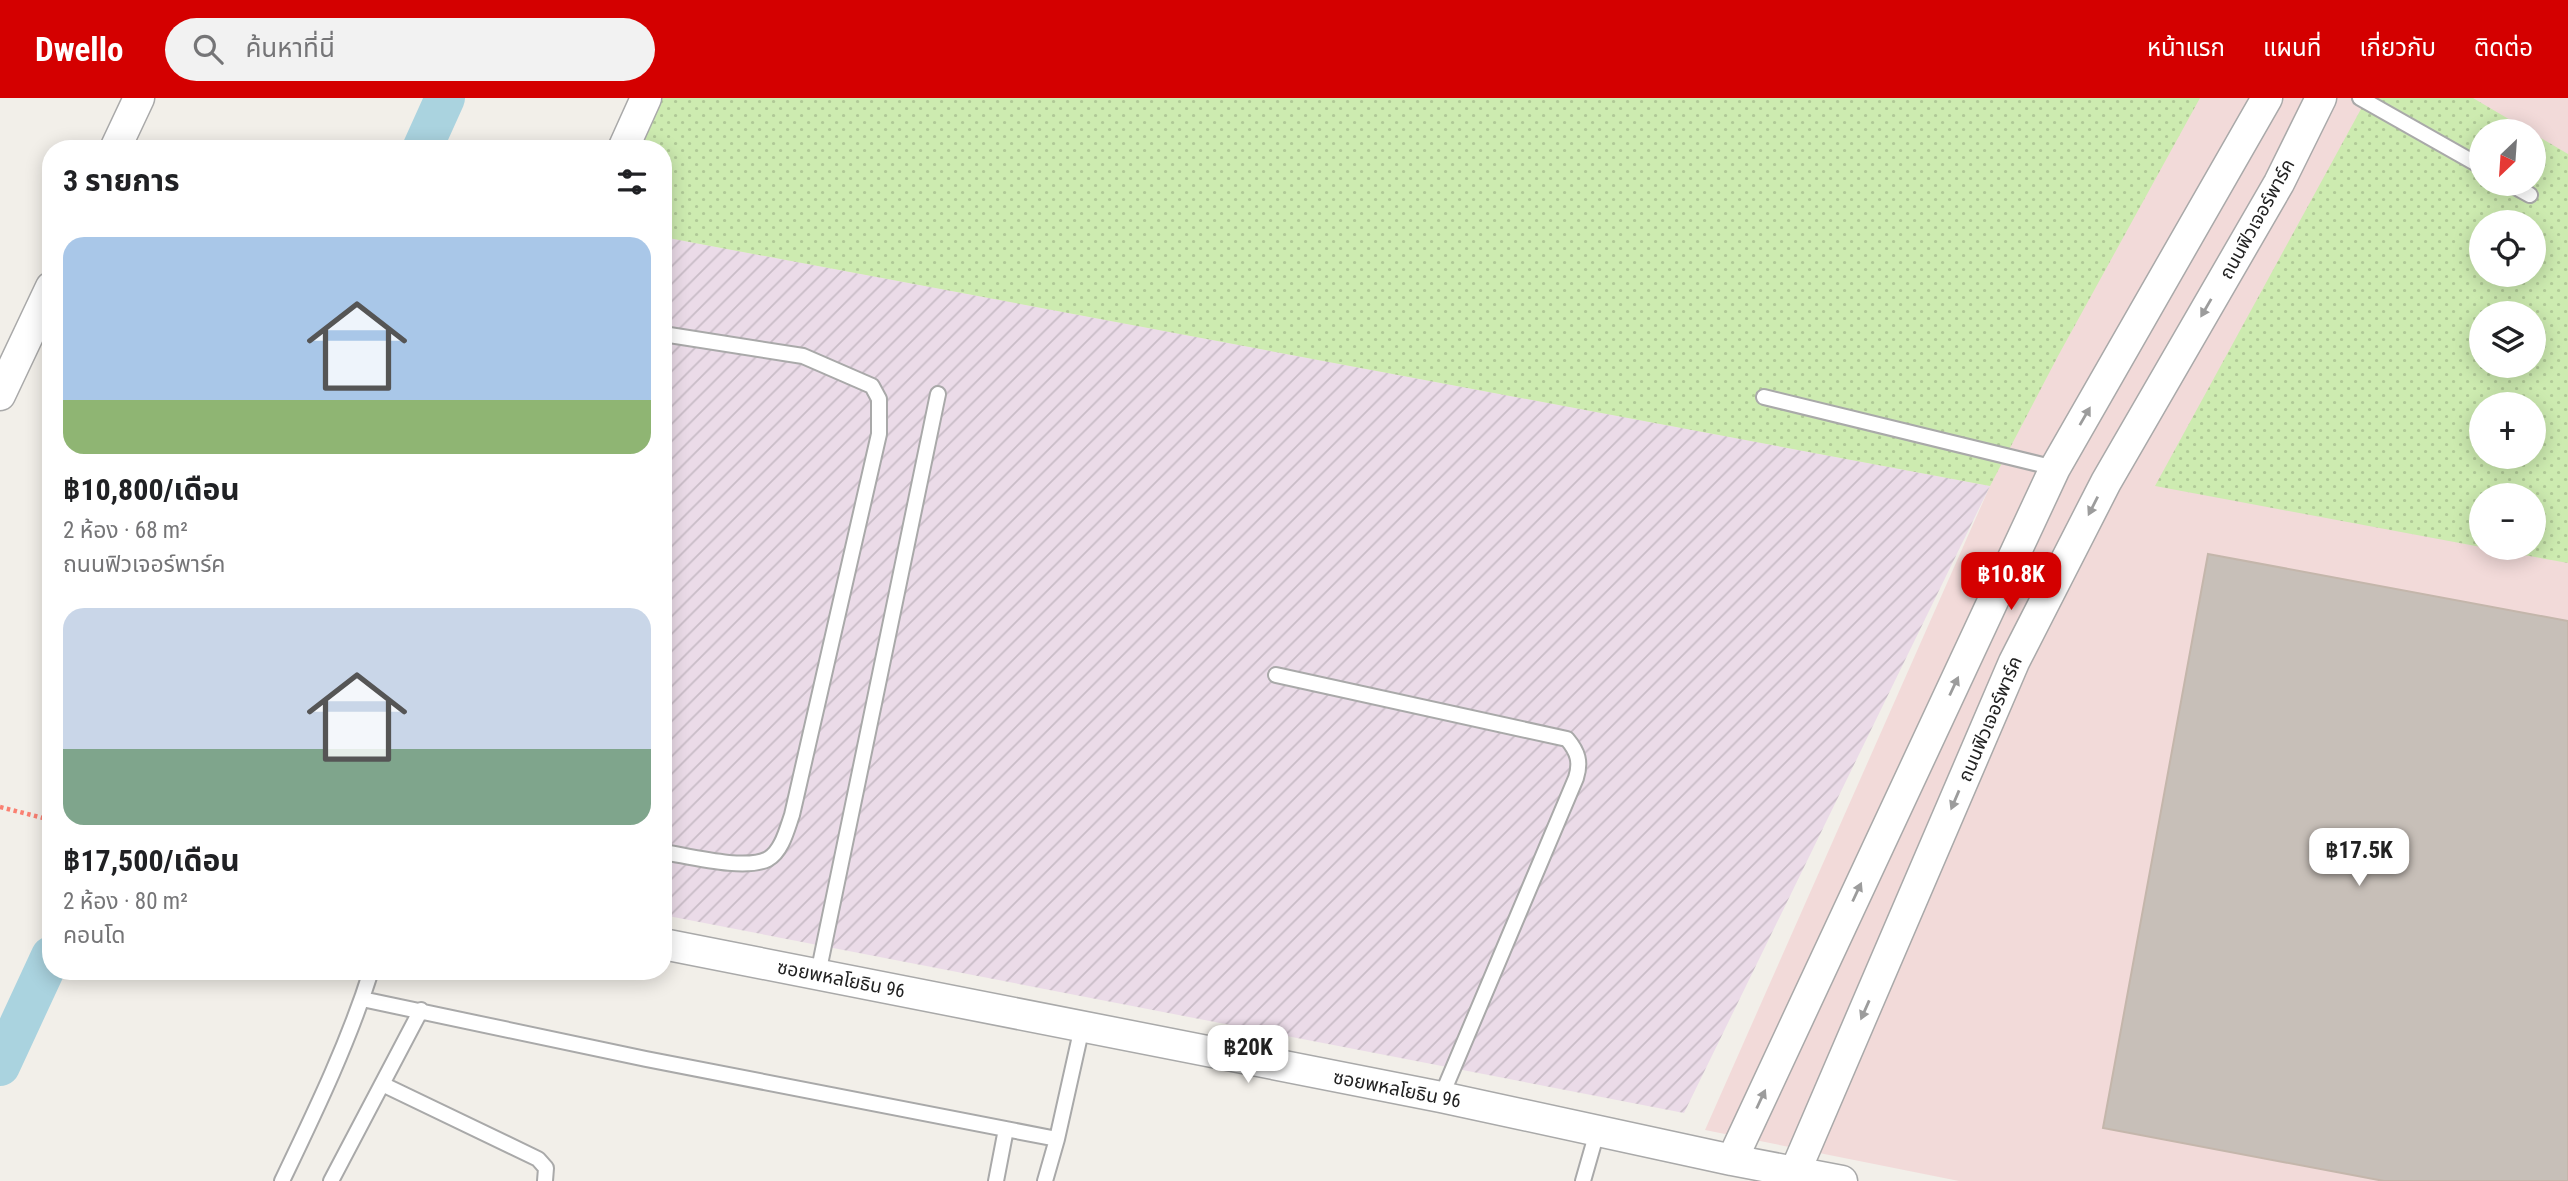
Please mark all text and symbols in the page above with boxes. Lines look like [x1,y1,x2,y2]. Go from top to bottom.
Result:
search box [165,18,655,81]
text: Dwello [35,30,123,69]
icon: search [189,30,227,68]
text: ค้นหาที่นี่ [245,33,335,63]
text: หน้าแรก [2147,34,2225,62]
text: แผนที่ [2263,34,2321,62]
text: เกี่ยวกับ [2359,34,2436,62]
text: ติดต่อ [2474,34,2533,62]
north arrow [2469,119,2546,196]
map controls [2469,119,2546,560]
street label: ถนนฟิวเจอร์พาร์ค [2214,155,2300,283]
text: 3 รายการ [63,163,180,198]
icon: filters [613,163,651,201]
button: locate [2469,210,2546,287]
icon: home [294,283,420,409]
one-way arrow [2200,299,2212,318]
button: layers [2469,301,2546,378]
button: + [2469,392,2546,469]
one-way arrow [2079,406,2091,425]
text: ฿10,800/เดือน [63,472,240,507]
button: − [2469,483,2546,560]
one-way arrow [2088,496,2099,516]
text: 2 ห้อง · 68 m² [63,517,188,544]
text: ถนนฟิวเจอร์พาร์ค [63,551,226,578]
pin: ฿10.8K [1954,552,2068,612]
text: ฿10.8K [1977,561,2045,588]
street label: ถนนฟิวเจอร์พาร์ค [1953,653,2027,785]
icon: home [294,654,420,780]
one-way arrow [1948,676,1959,696]
one-way arrow [1949,790,1960,811]
pin: ฿17.5K [2302,828,2416,888]
text: ฿17.5K [2325,837,2393,864]
text: ฿17,500/เดือน [63,843,240,878]
one-way arrow [1852,882,1863,903]
text: 2 ห้อง · 80 m² [63,888,188,915]
text: คอนโด [63,922,125,949]
street label: ซอยพหลโยธิน 96 [775,955,907,1003]
one-way arrow [1860,999,1871,1020]
pin: ฿20K [1207,1026,1289,1085]
text: ฿20K [1223,1034,1273,1061]
street label: ซอยพหลโยธิน 96 [1331,1065,1463,1113]
one-way arrow [1756,1088,1767,1109]

